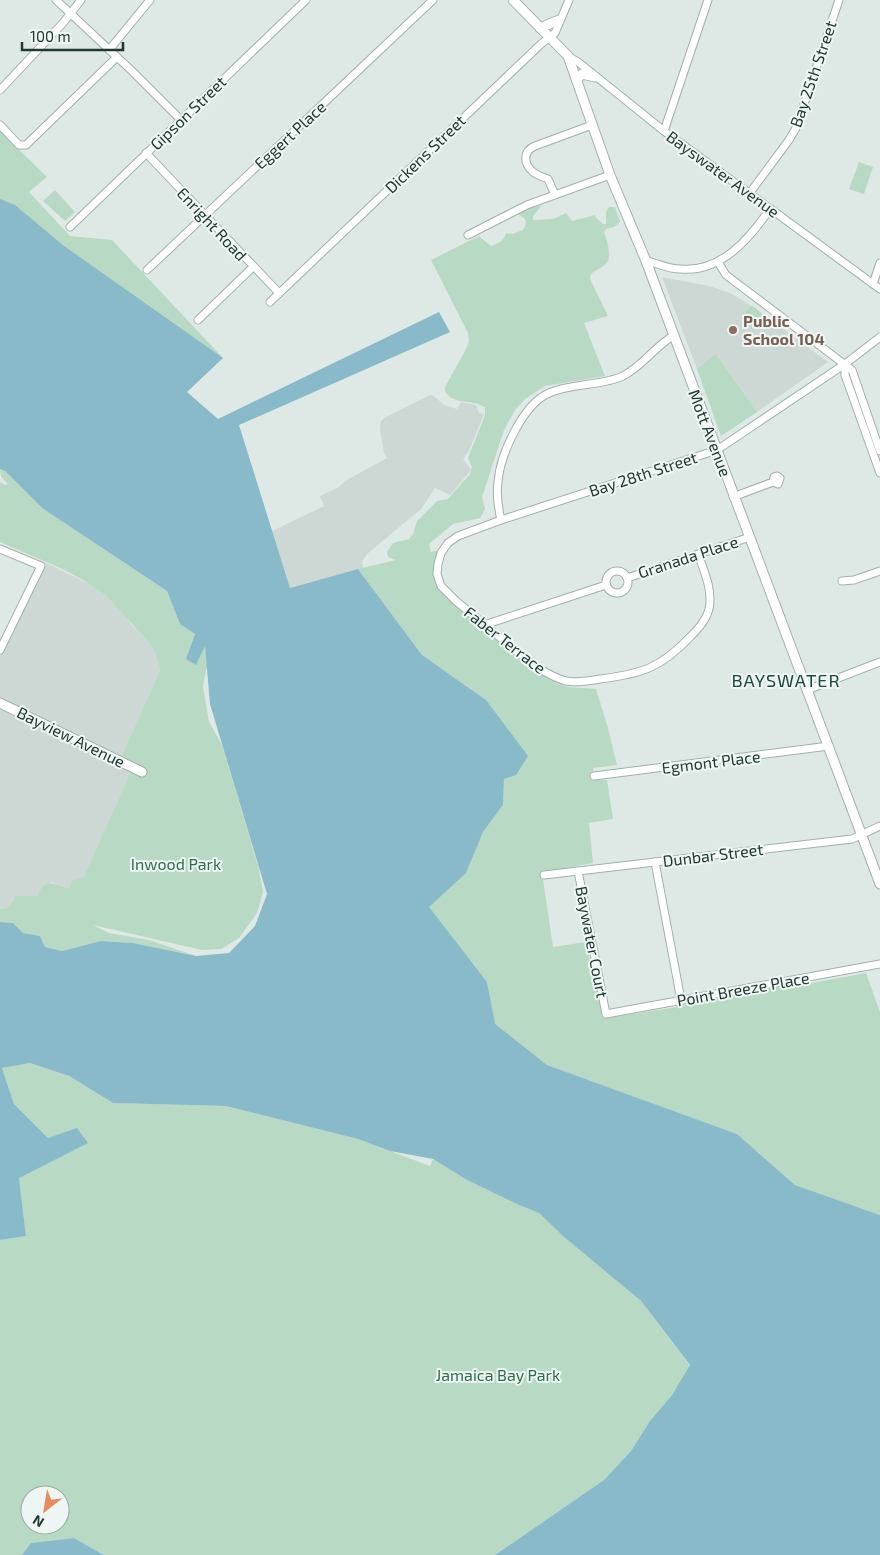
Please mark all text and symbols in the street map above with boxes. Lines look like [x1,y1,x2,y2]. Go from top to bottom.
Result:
street label: Bay 25th Street [785,18,840,130]
scale bar [22,20,124,52]
text: 100 m [30,27,71,45]
street label: Gipson Street [146,72,229,153]
street label: Eggert Place [250,97,329,173]
street label: Dickens Street [381,111,469,197]
street label: Bayswater Avenue [663,126,783,221]
street label: Enright Road [174,183,251,264]
place label: Public School 104 [743,311,825,348]
marker: Public School 104 [727,324,739,336]
street label: Mott Avenue [685,386,736,479]
street label: Bay 28th Street [586,447,699,500]
street label: Granada Place [635,531,740,582]
street label: Faber Terrace [461,602,550,677]
district label: BAYSWATER [731,669,841,691]
street label: Bayview Avenue [14,702,128,771]
street label: Egmont Place [661,746,761,777]
street label: Dunbar Street [662,839,764,870]
park label: Inwood Park [131,854,221,873]
street label: Baywater Court [572,884,613,999]
street label: Point Breeze Place [675,967,811,1010]
park label: Jamaica Bay Park [436,1365,560,1384]
north arrow [20,1485,70,1535]
text: N [29,1512,47,1531]

